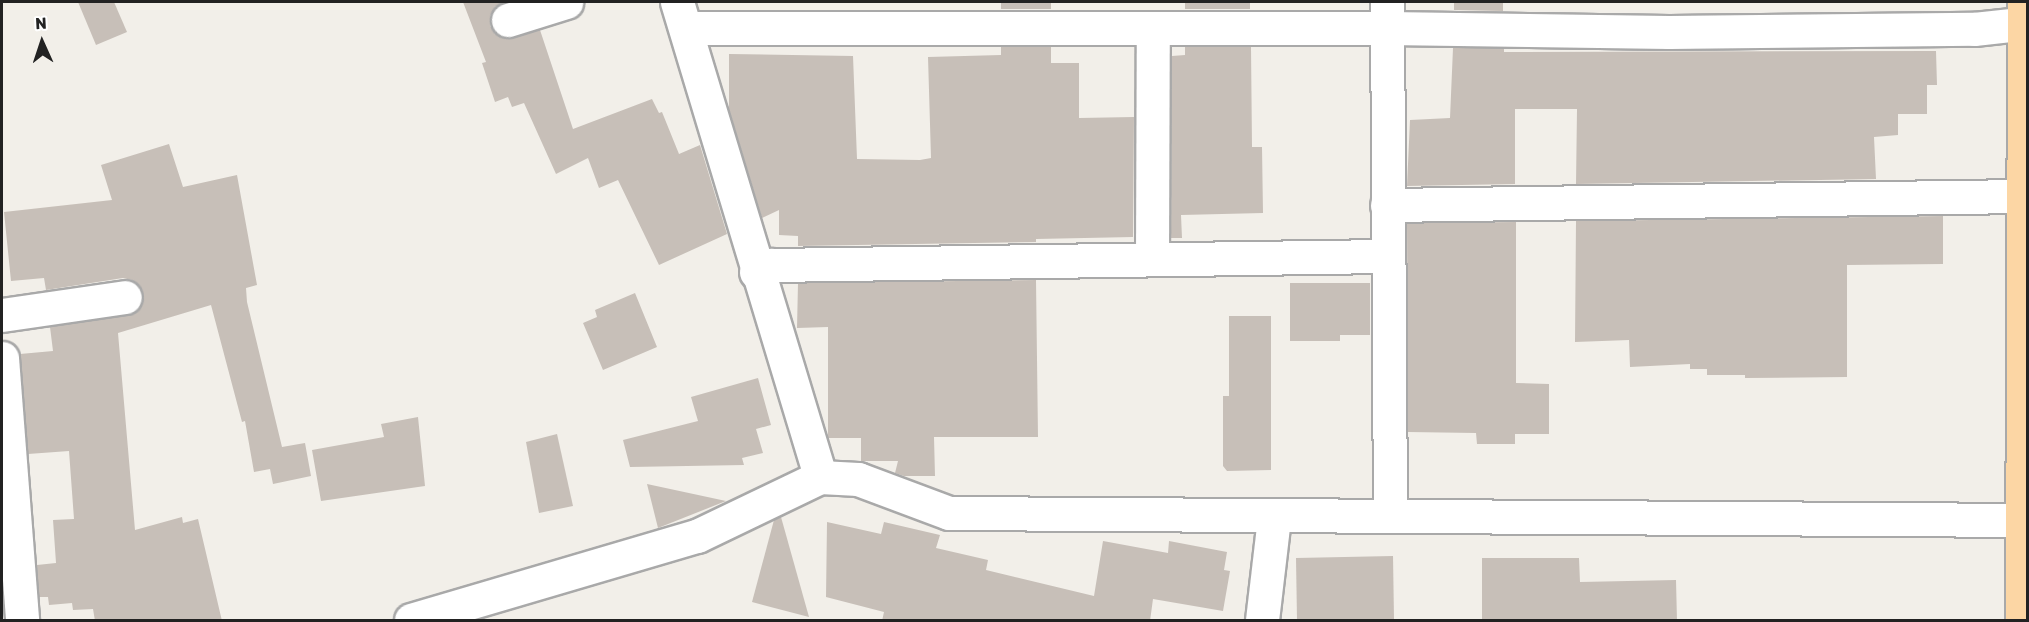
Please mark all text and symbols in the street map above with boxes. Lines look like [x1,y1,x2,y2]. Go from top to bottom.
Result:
north arrow [12,12,72,72]
text: N [35,14,47,33]

